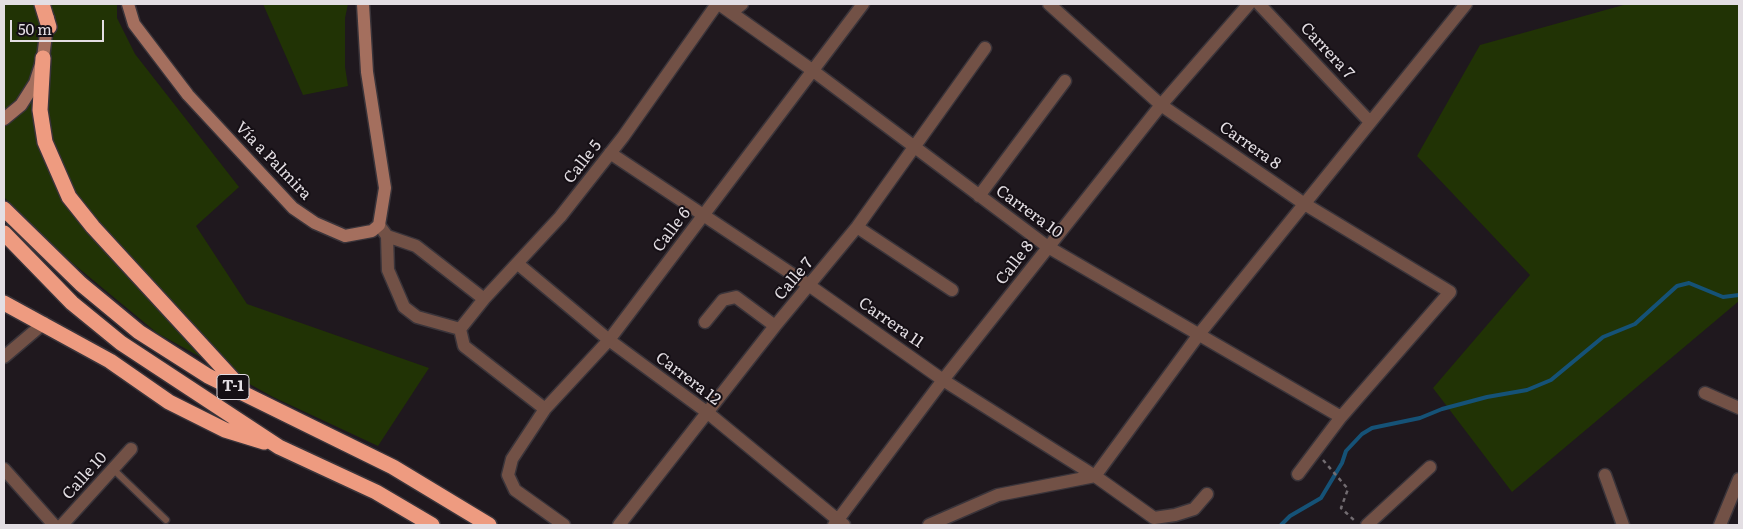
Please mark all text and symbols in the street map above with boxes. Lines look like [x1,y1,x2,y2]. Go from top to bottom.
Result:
scale bar [12,10,106,42]
text: 50 m [18,17,52,40]
street label: Carrera 7 [1296,19,1358,83]
street label: Vía a Palmira [231,118,315,204]
street label: Carrera 8 [1215,118,1285,174]
street label: Calle 5 [560,136,606,188]
street label: Carrera 10 [992,181,1066,243]
street label: Calle 6 [649,204,695,256]
street label: Calle 8 [992,237,1038,289]
street label: Calle 7 [771,254,817,304]
street label: Carrera 11 [855,294,927,352]
street label: Carrera 12 [652,348,724,410]
road number: T-1 [217,374,249,400]
street label: Calle 10 [59,448,111,504]

